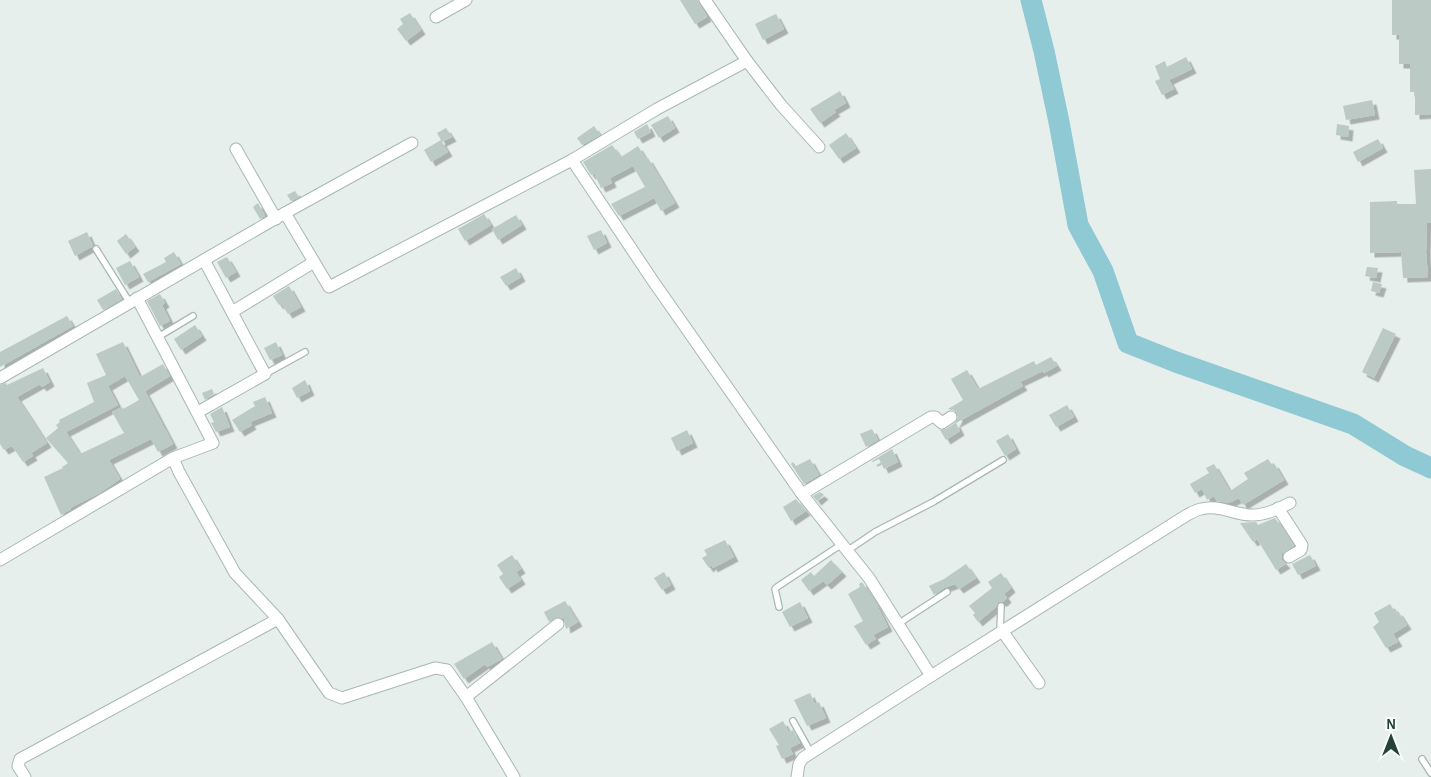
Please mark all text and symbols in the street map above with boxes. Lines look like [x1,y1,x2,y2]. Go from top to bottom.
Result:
north arrow [1366,712,1416,762]
text: N [1386,718,1396,732]

